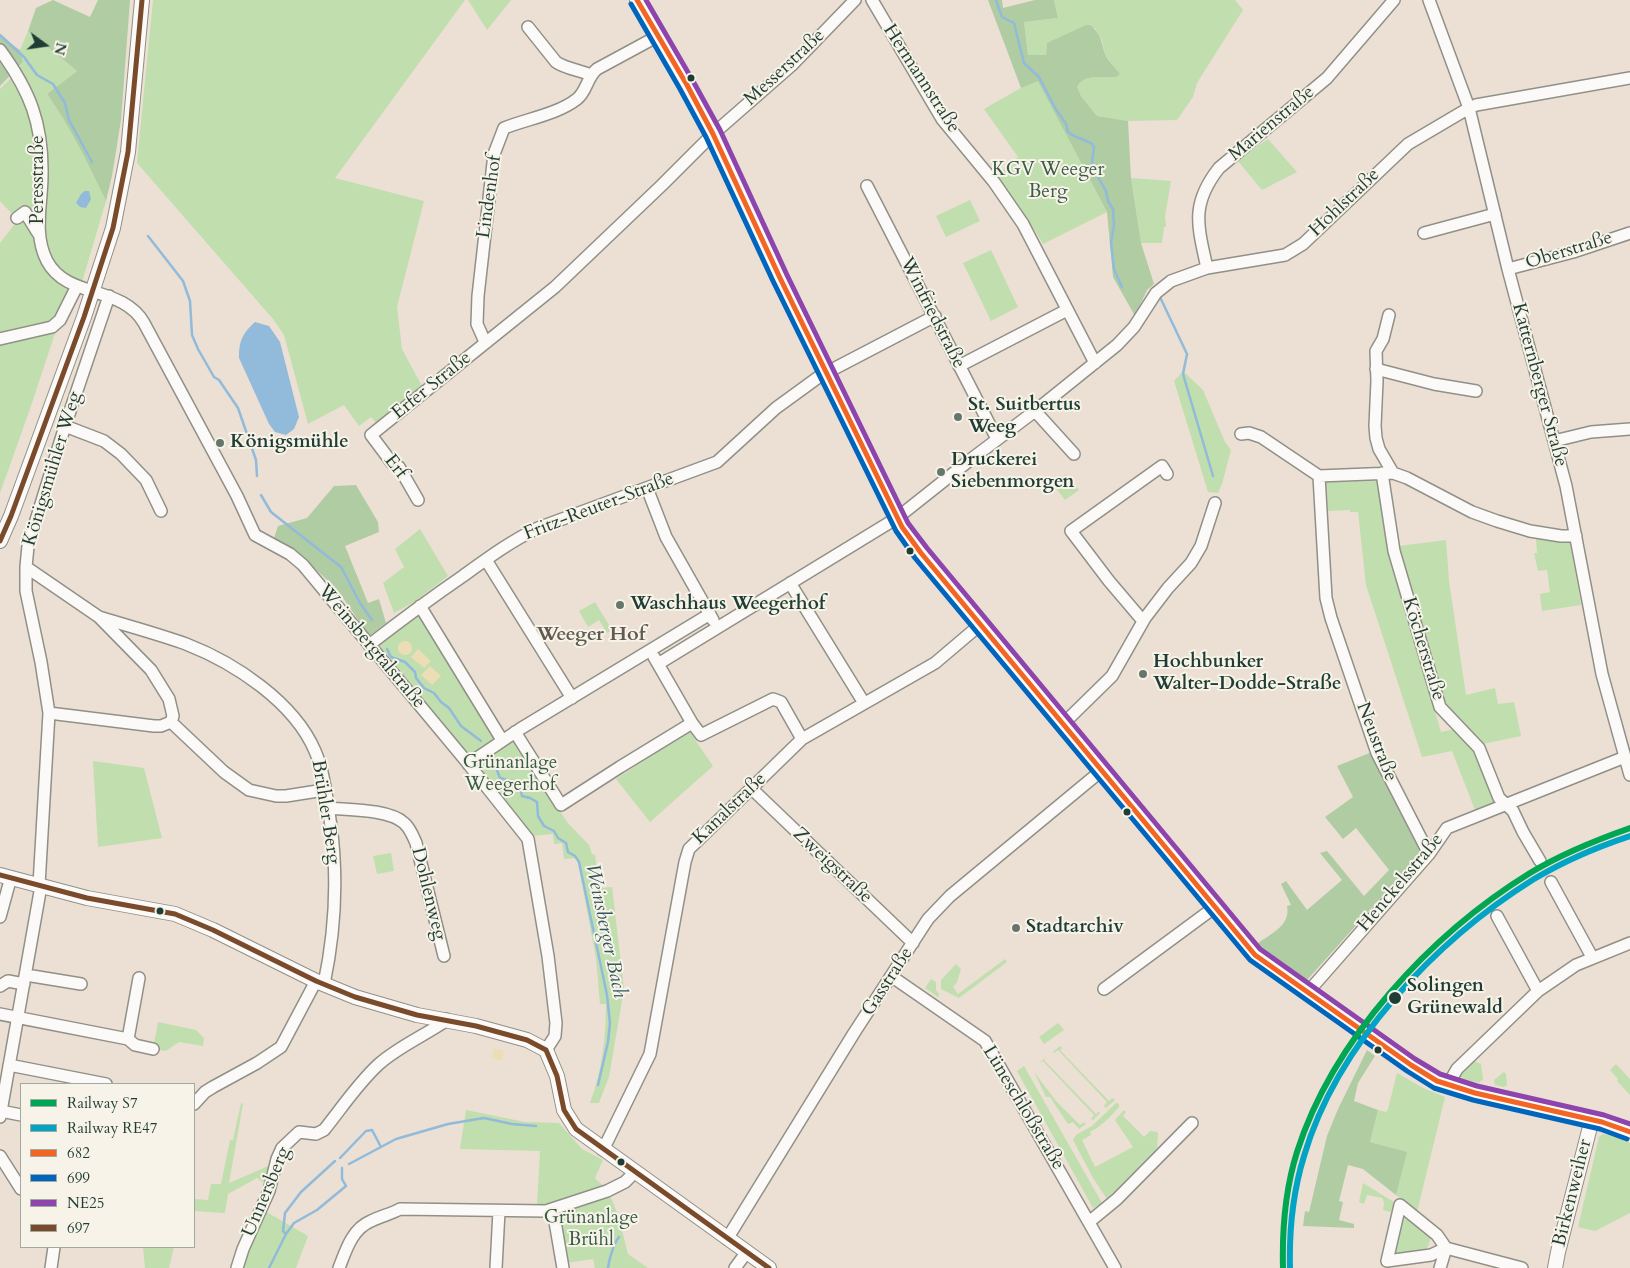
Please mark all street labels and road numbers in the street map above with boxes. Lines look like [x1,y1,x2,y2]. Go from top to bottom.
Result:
street label: Hermannstraße [877,20,965,138]
street label: Messerstraße [740,25,830,111]
street label: Marienstraße [1224,81,1320,167]
street label: Peresstraße [28,135,50,225]
street label: Lindenhof [473,154,507,240]
street label: Hohlstraße [1305,164,1385,242]
street label: Oberstraße [1523,227,1615,275]
street label: Winfriedstraße [894,254,970,372]
street label: Katternberger Straße [1506,301,1572,469]
street label: Erfer Straße [388,347,476,425]
street label: Königsmühler Weg [19,389,87,549]
street label: Erf [378,450,412,484]
street label: Fritz-Reuter-Straße [521,468,677,546]
street label: Weinsbergtalstraße [312,580,430,714]
street label: Köcherstraße [1397,595,1449,703]
street label: Neustraße [1351,699,1401,785]
street label: Brühler Berg [306,758,344,866]
street label: Kanalstraße [688,768,772,850]
street label: Zweigstraße [787,823,877,909]
street label: Henckelsstraße [1353,829,1449,937]
street label: Dohlenweg [405,845,451,943]
street label: Gasstraße [857,943,919,1021]
street label: Lüneschloßstraße [977,1042,1069,1174]
street label: Birkenweiher [1549,1137,1597,1249]
street label: Unnersberg [238,1144,296,1240]

